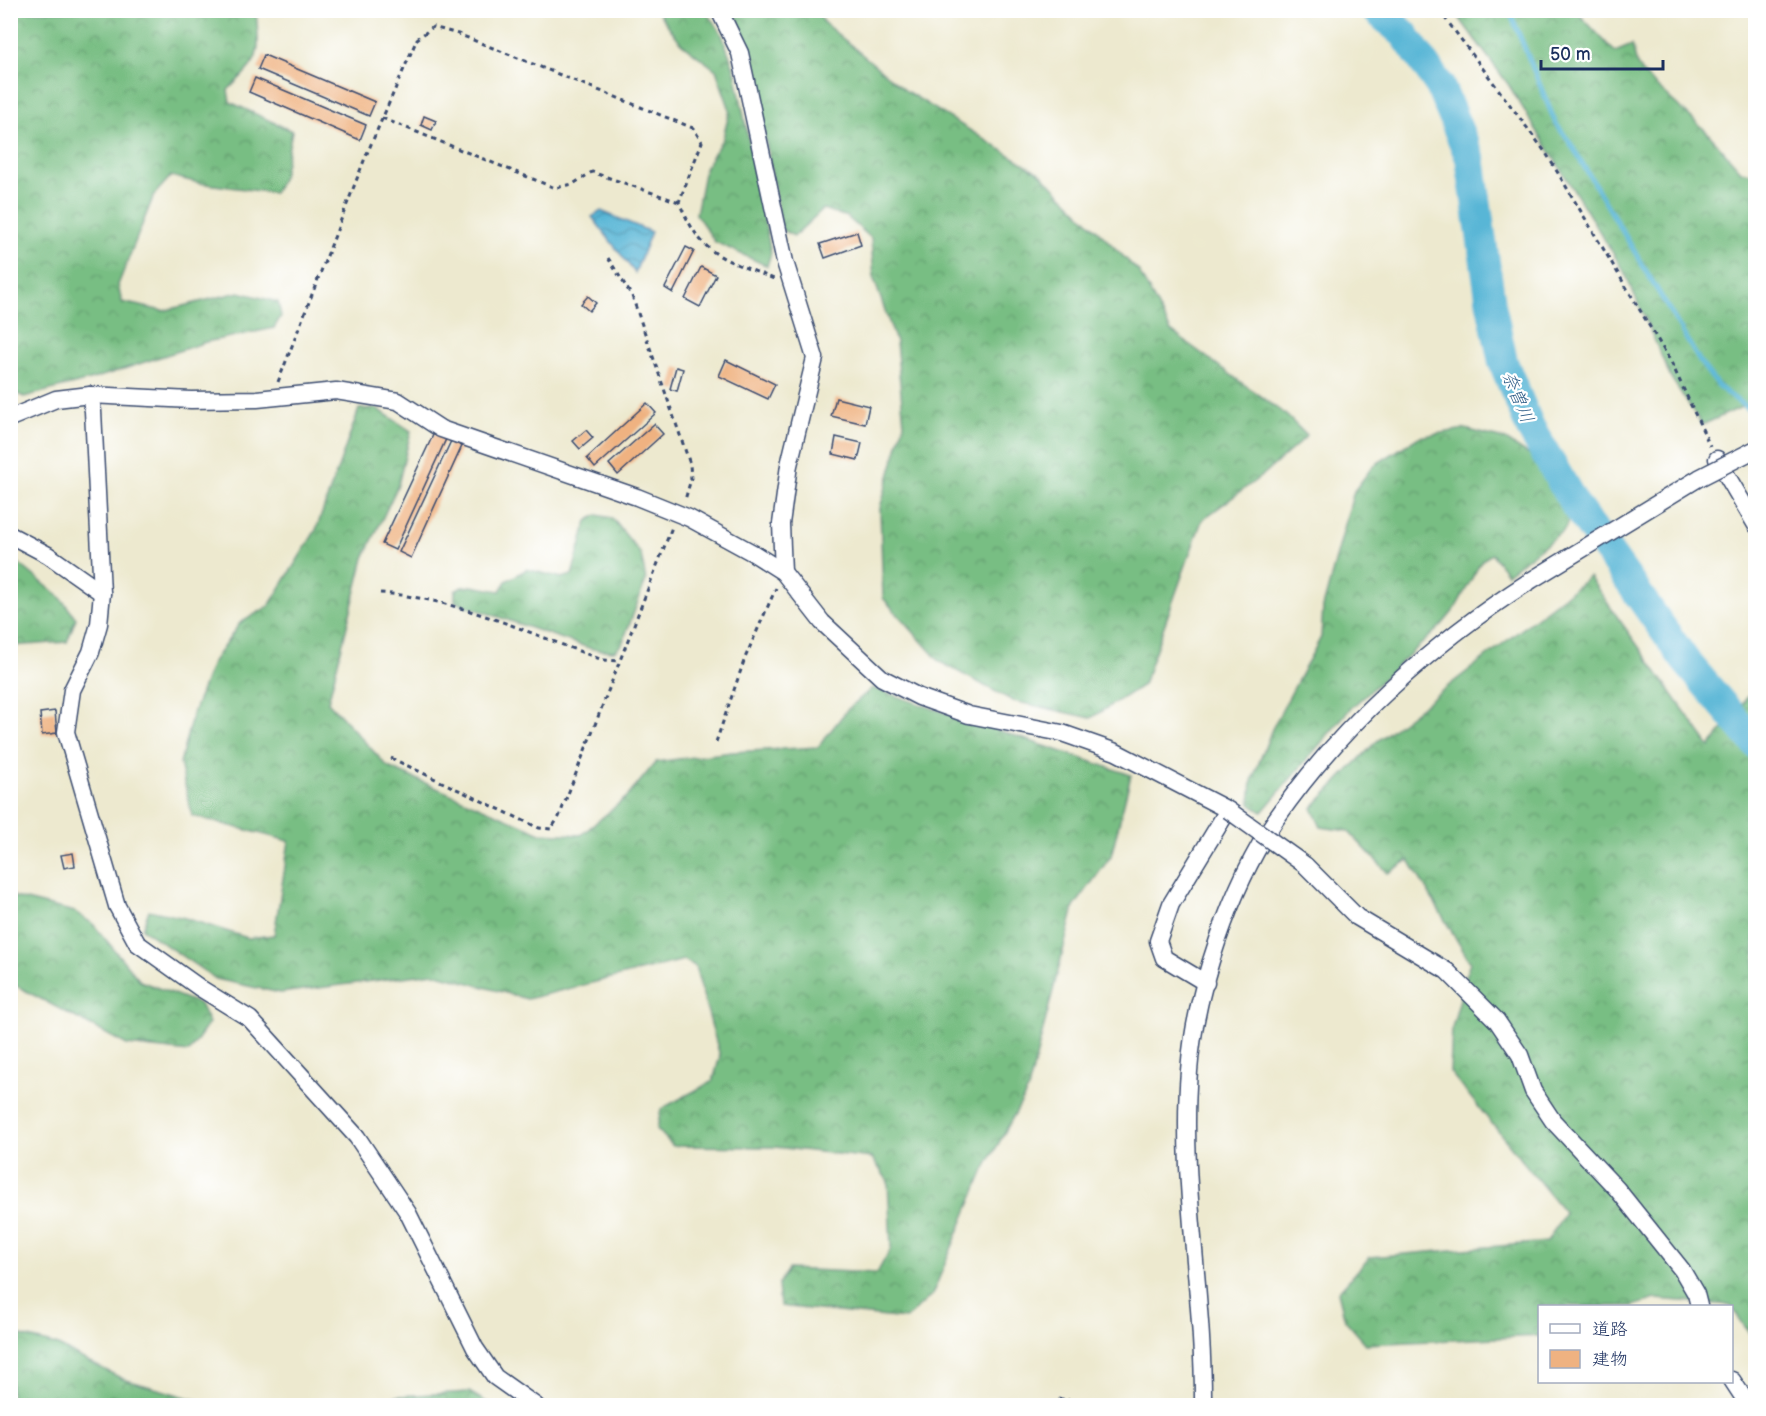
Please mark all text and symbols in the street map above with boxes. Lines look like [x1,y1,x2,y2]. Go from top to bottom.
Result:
scale bar [1541,33,1662,71]
text: 50 m [1550,44,1591,65]
water label: 奈曽川 [1497,368,1538,426]
legend [1538,1305,1733,1383]
text: 道路 [1592,1319,1628,1340]
text: 建物 [1592,1349,1628,1370]

